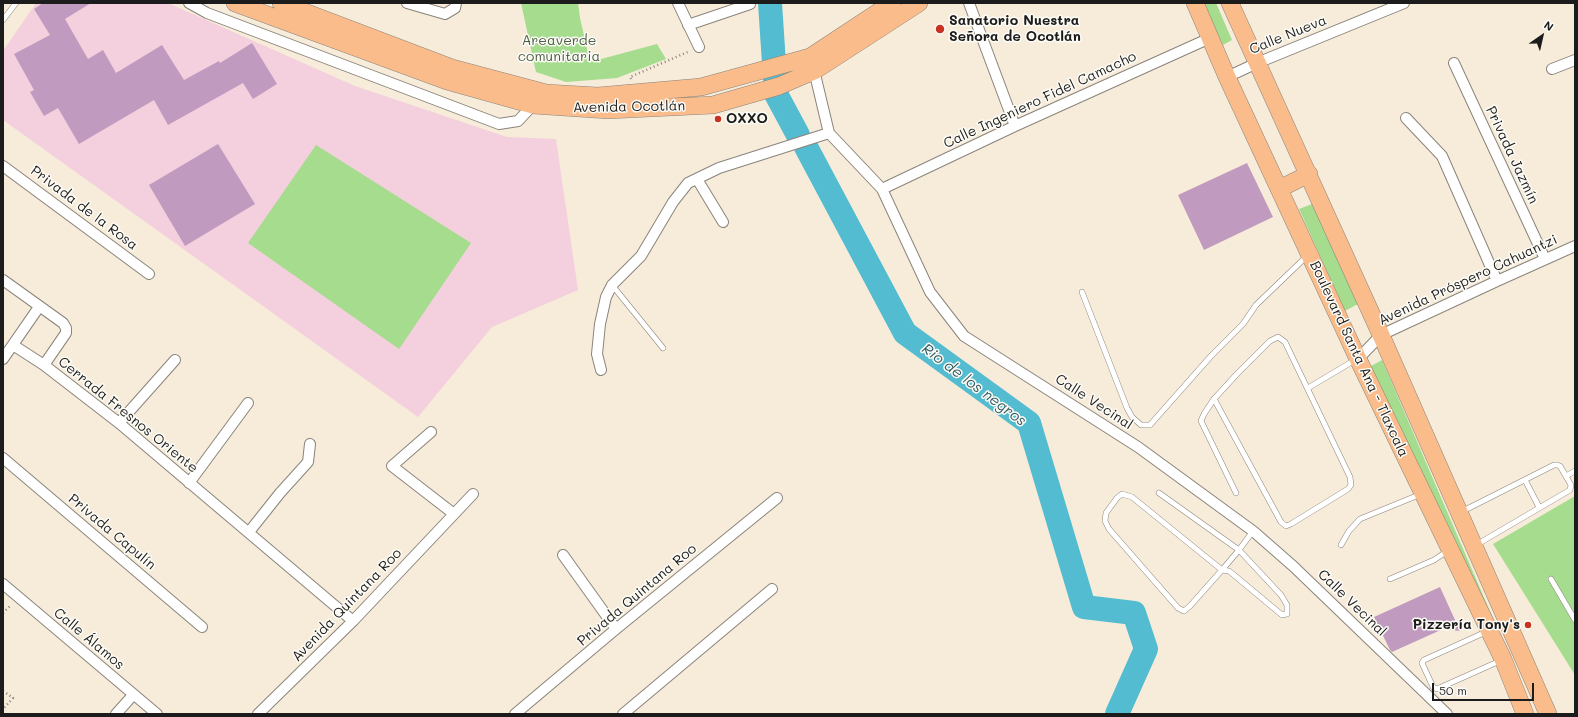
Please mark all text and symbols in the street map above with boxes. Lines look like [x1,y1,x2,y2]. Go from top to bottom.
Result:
street label: Calle Nueva [1247,12,1329,58]
place label: Sanatorio Nuestra Señora de Ocotlán [949,13,1081,46]
north arrow [1522,16,1562,56]
text: N [1541,17,1557,34]
marker: Sanatorio Nuestra Señora de Ocotlán [934,23,946,35]
park label: Areaverde comunitaria [518,33,600,66]
street label: Calle Ingeniero Fidel Camacho [941,48,1139,152]
street label: Avenida Ocotlán [573,98,685,116]
street label: Privada Jazmín [1482,104,1542,206]
place label: OXXO [726,111,768,127]
marker: OXXO [713,114,723,124]
street label: Privada de la Rosa [27,162,141,254]
street label: Avenida Próspero Cahuantzi [1376,231,1560,329]
street label: Boulevard Santa Ana - Tlaxcala [1306,258,1412,460]
water label: Rio de los negros [918,340,1030,430]
street label: Cerrada Fresnos Oriente [55,353,201,477]
street label: Calle Vecinal [1052,371,1136,433]
street label: Privada Capulín [65,491,159,573]
street label: Privada Quintana Roo [574,540,700,650]
street label: Avenida Quintana Roo [289,545,405,665]
street label: Calle Vecinal [1314,566,1390,640]
street label: Calle Álamos [50,605,128,673]
place label: Pizzería Tony's [1413,617,1520,633]
marker: Pizzería Tony's [1523,620,1533,630]
scale bar [1434,675,1536,701]
text: 50 m [1439,682,1467,698]

